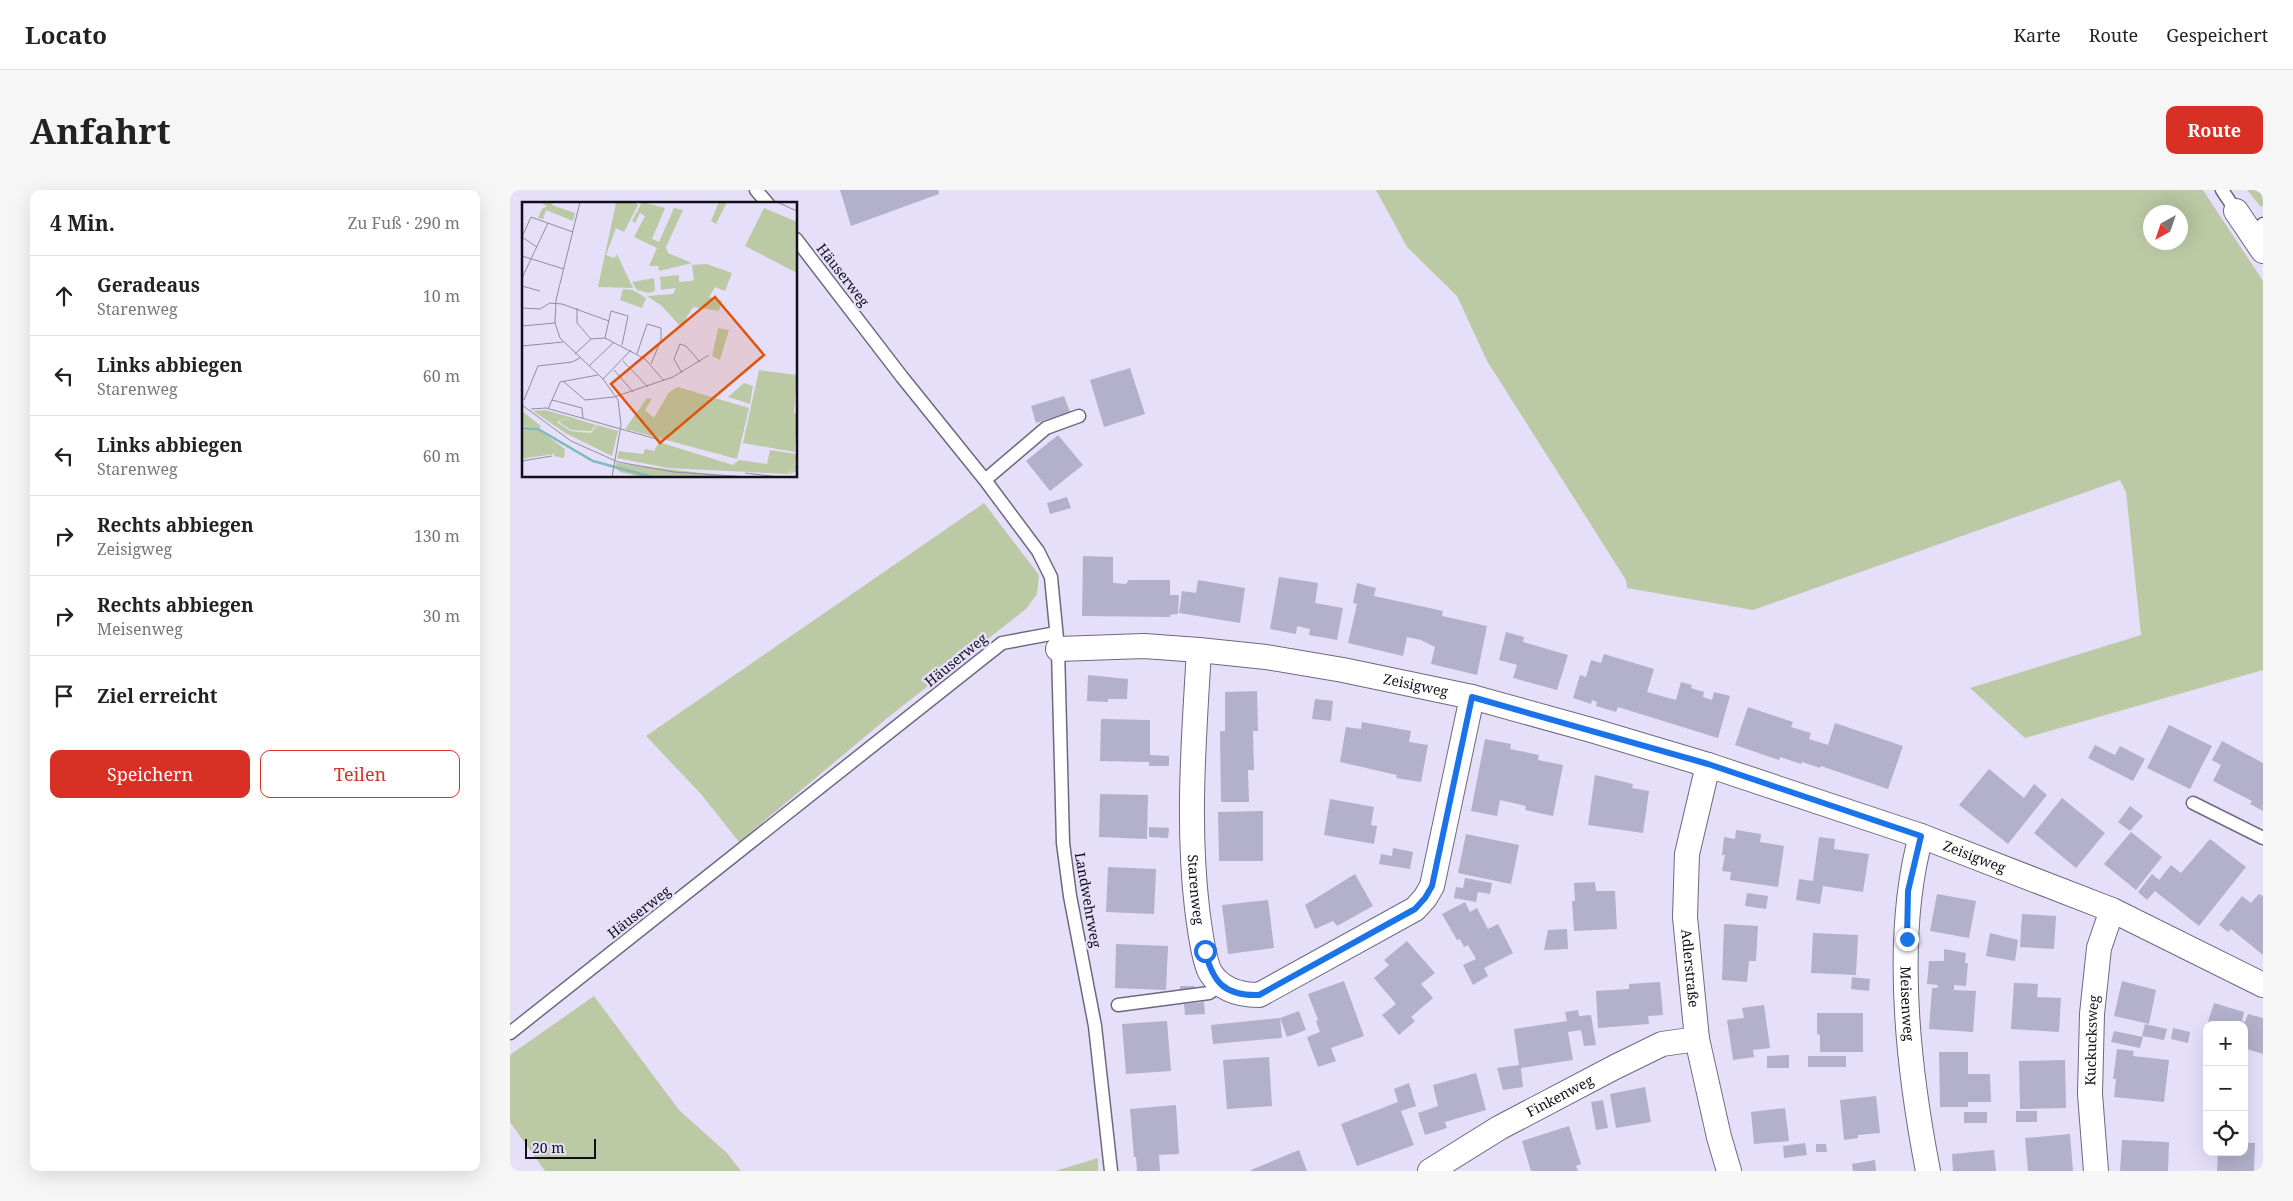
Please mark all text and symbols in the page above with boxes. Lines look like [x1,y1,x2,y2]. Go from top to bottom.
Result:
text: Locato [25,18,107,51]
text: Karte [2013,23,2061,47]
text: Route [2089,23,2138,47]
text: Gespeichert [2166,23,2268,47]
button: Route [2166,106,2263,154]
text: Anfahrt [30,107,171,154]
inset map [522,202,798,478]
north arrow [2143,205,2188,250]
text: 4 Min. [50,209,115,237]
text: Zu Fuß · 290 m [348,212,460,234]
street label: Häuserweg [813,239,874,311]
text: Geradeaus [97,272,200,298]
icon: ahead [50,282,78,310]
text: 10 m [423,285,460,307]
text: Starenweg [97,298,178,320]
text: Links abbiegen [97,352,243,378]
icon: left [50,362,78,390]
text: 60 m [423,365,460,387]
text: Starenweg [97,378,178,400]
text: Links abbiegen [97,432,243,458]
icon: left [50,442,78,470]
text: 60 m [423,445,460,467]
text: Starenweg [97,458,178,480]
text: Rechts abbiegen [97,512,254,538]
icon: right [50,522,78,550]
text: 130 m [414,525,460,547]
text: Zeisigweg [97,538,172,560]
text: Rechts abbiegen [97,592,254,618]
icon: right [50,602,78,630]
text: 30 m [423,605,460,627]
text: Meisenweg [97,618,183,640]
street label: Häuserweg [920,628,991,691]
street label: Zeisigweg [1382,669,1450,701]
icon: arrive [50,682,78,710]
text: Ziel erreicht [97,683,218,709]
button: Speichern [50,750,250,798]
button: Teilen [260,750,460,798]
street label: Zeisigweg [1941,836,2009,877]
street label: Landwehrweg [1071,851,1106,949]
street label: Starenweg [1184,854,1209,926]
street label: Häuserweg [603,881,675,942]
street label: Adlerstraße [1677,928,1704,1008]
route end [1896,928,1919,951]
route start [1194,940,1217,963]
street label: Meisenweg [1897,966,1919,1042]
street label: Kuckucksweg [2080,993,2103,1086]
map controls [2203,1021,2248,1156]
button: + [2203,1021,2248,1066]
button: − [2203,1066,2248,1111]
street label: Finkenweg [1523,1070,1597,1121]
button: locate [2203,1111,2248,1156]
scale bar [525,1136,596,1159]
text: 20 m [532,1138,565,1157]

